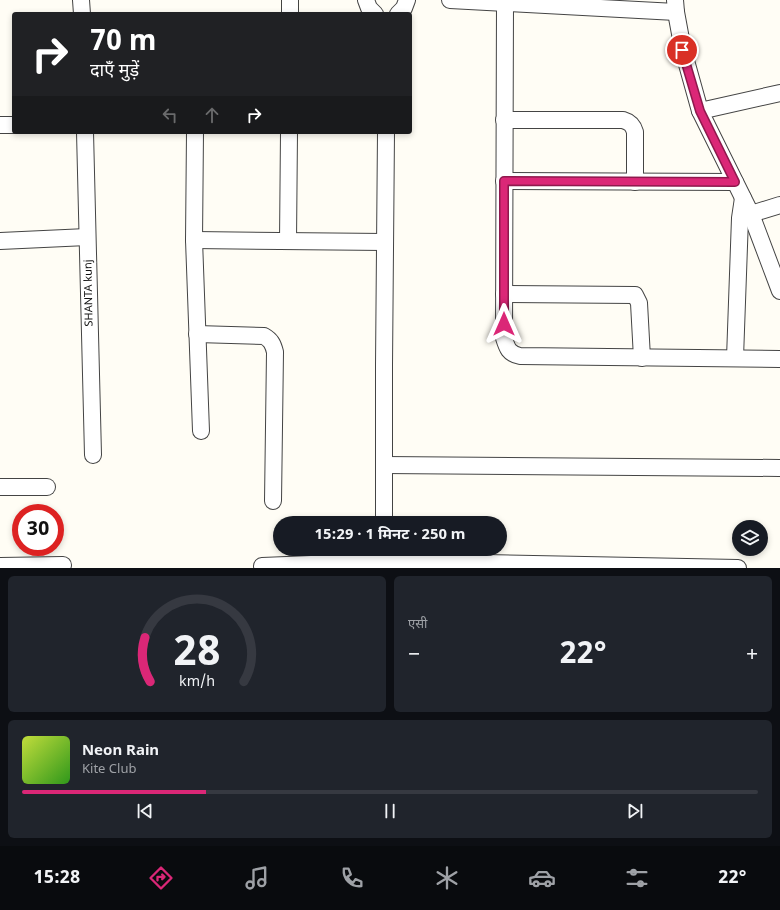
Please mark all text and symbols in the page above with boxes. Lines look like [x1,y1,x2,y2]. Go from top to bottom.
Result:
text: 70 m [90,25,156,61]
icon: right [24,28,76,80]
pin [665,33,699,67]
icon: arrive [671,39,693,61]
text: दाएँ मुड़ें [90,60,139,83]
icon: left [159,104,181,126]
icon: ahead [201,104,223,126]
icon: right [243,104,265,126]
street label: SHANTA kunj [81,259,97,327]
position arrow [483,303,525,345]
speed limit sign: 30 [12,504,64,556]
map controls [732,520,768,556]
button: layers [732,520,768,556]
text: 15:29 · 1 मिनट · 250 m [315,526,465,545]
text: एसी [408,616,427,633]
text: 28 [173,628,221,682]
text: 22° [560,636,606,675]
text: − [408,641,420,670]
text: + [746,641,758,670]
text: km/h [179,673,215,692]
text: Neon Rain [82,742,159,761]
text: Kite Club [82,761,136,778]
icon: previous [134,800,156,822]
icon: pause [379,800,401,822]
icon: next [624,800,646,822]
icon: directions [147,864,175,892]
icon: music [243,864,271,892]
icon: phone [338,864,366,892]
icon: climate [433,864,461,892]
icon: car [528,864,556,892]
icon: filters [623,864,651,892]
text: 15:28 [34,867,80,890]
text: 22° [718,867,746,890]

